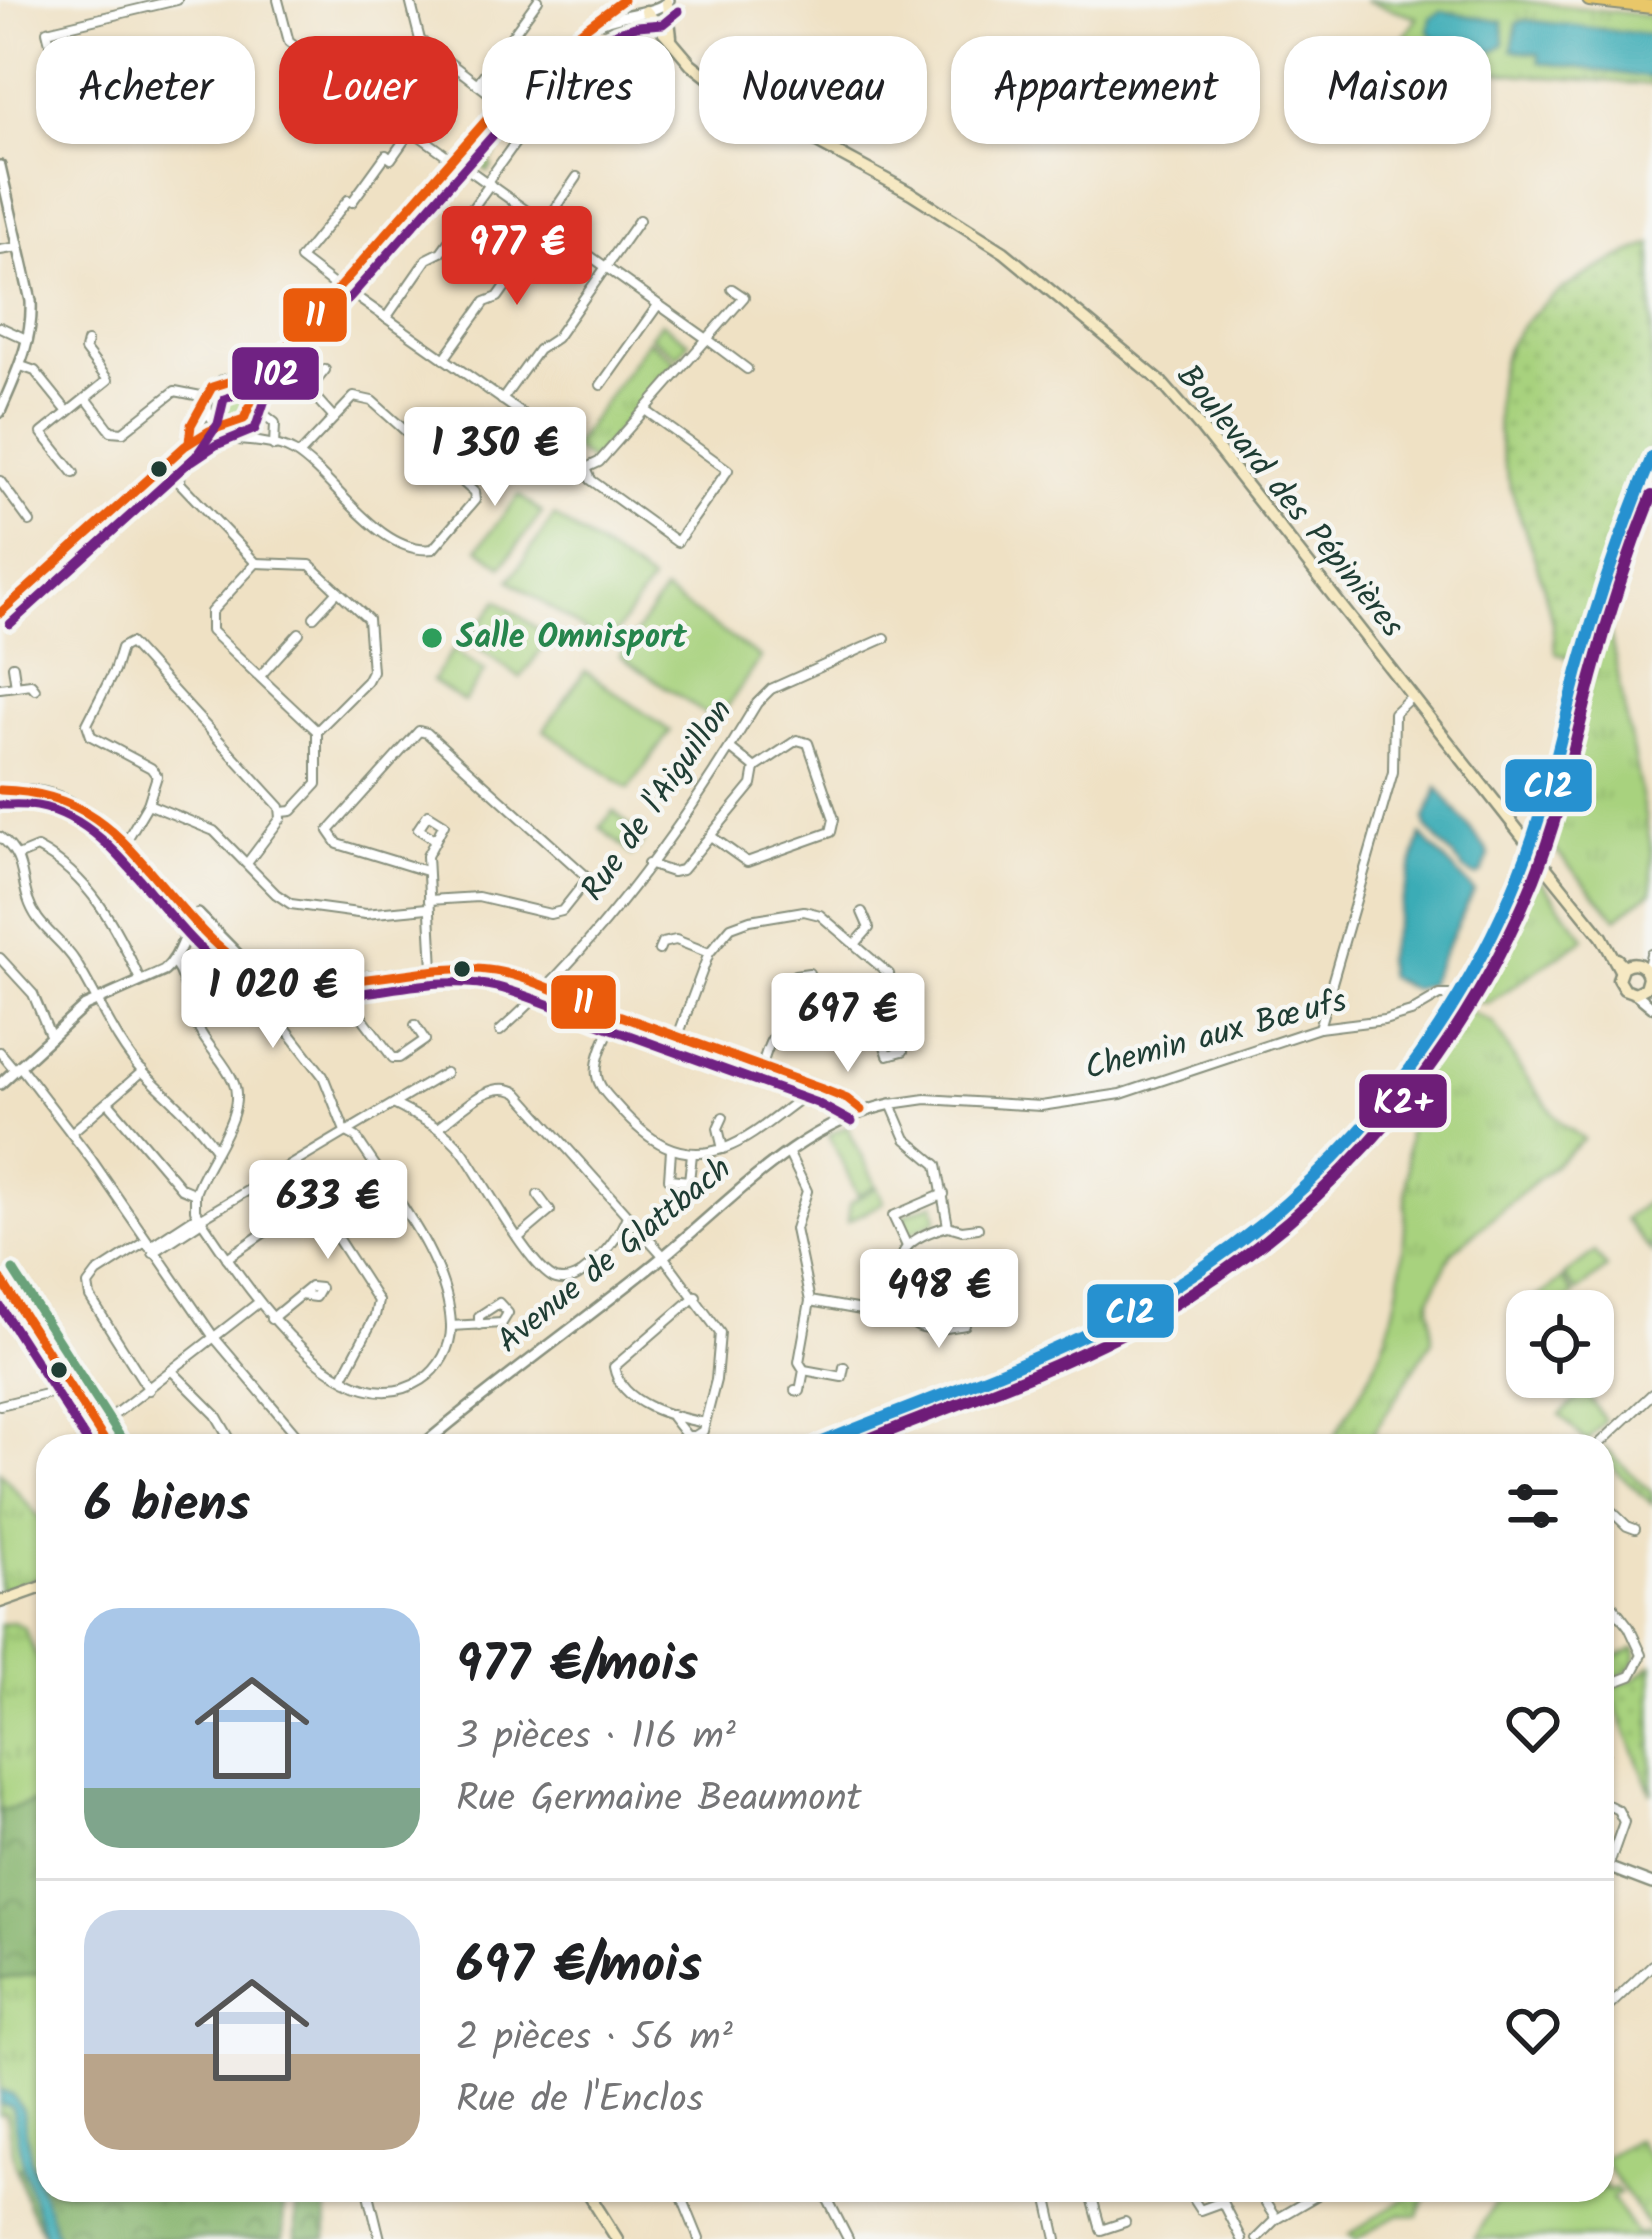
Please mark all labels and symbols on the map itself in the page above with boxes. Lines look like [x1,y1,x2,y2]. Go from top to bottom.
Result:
pin: 977 € [433,206,601,308]
line badge: 11 [281,286,349,344]
text: 11 [305,291,325,344]
line badge: 102 [230,345,321,402]
text: 102 [253,350,299,403]
street label: Boulevard des Pépinières [1162,354,1416,650]
pin: 1 350 € [384,407,606,509]
unlabelled marker [148,458,170,480]
place label: Salle Omnisport [456,612,688,665]
marker: Salle Omnisport [419,625,445,651]
street label: Rue de l'Aiguillon [568,689,748,913]
line badge: C12 [1503,757,1594,814]
text: C12 [1523,762,1573,815]
pin: 1 020 € [162,949,384,1051]
unlabelled marker [451,958,473,980]
line badge: 11 [549,973,618,1031]
pin: 697 € [764,973,932,1075]
street label: Chemin aux Bœufs [1079,976,1353,1096]
text: 11 [573,978,593,1031]
line badge: K2+ [1357,1072,1449,1130]
text: K2+ [1374,1078,1434,1131]
street label: Avenue de Glattbach [486,1144,744,1368]
pin: 633 € [244,1160,412,1262]
pin: 498 € [855,1249,1023,1351]
line badge: C12 [1085,1282,1176,1340]
text: C12 [1105,1288,1155,1341]
unlabelled marker [48,1359,70,1381]

